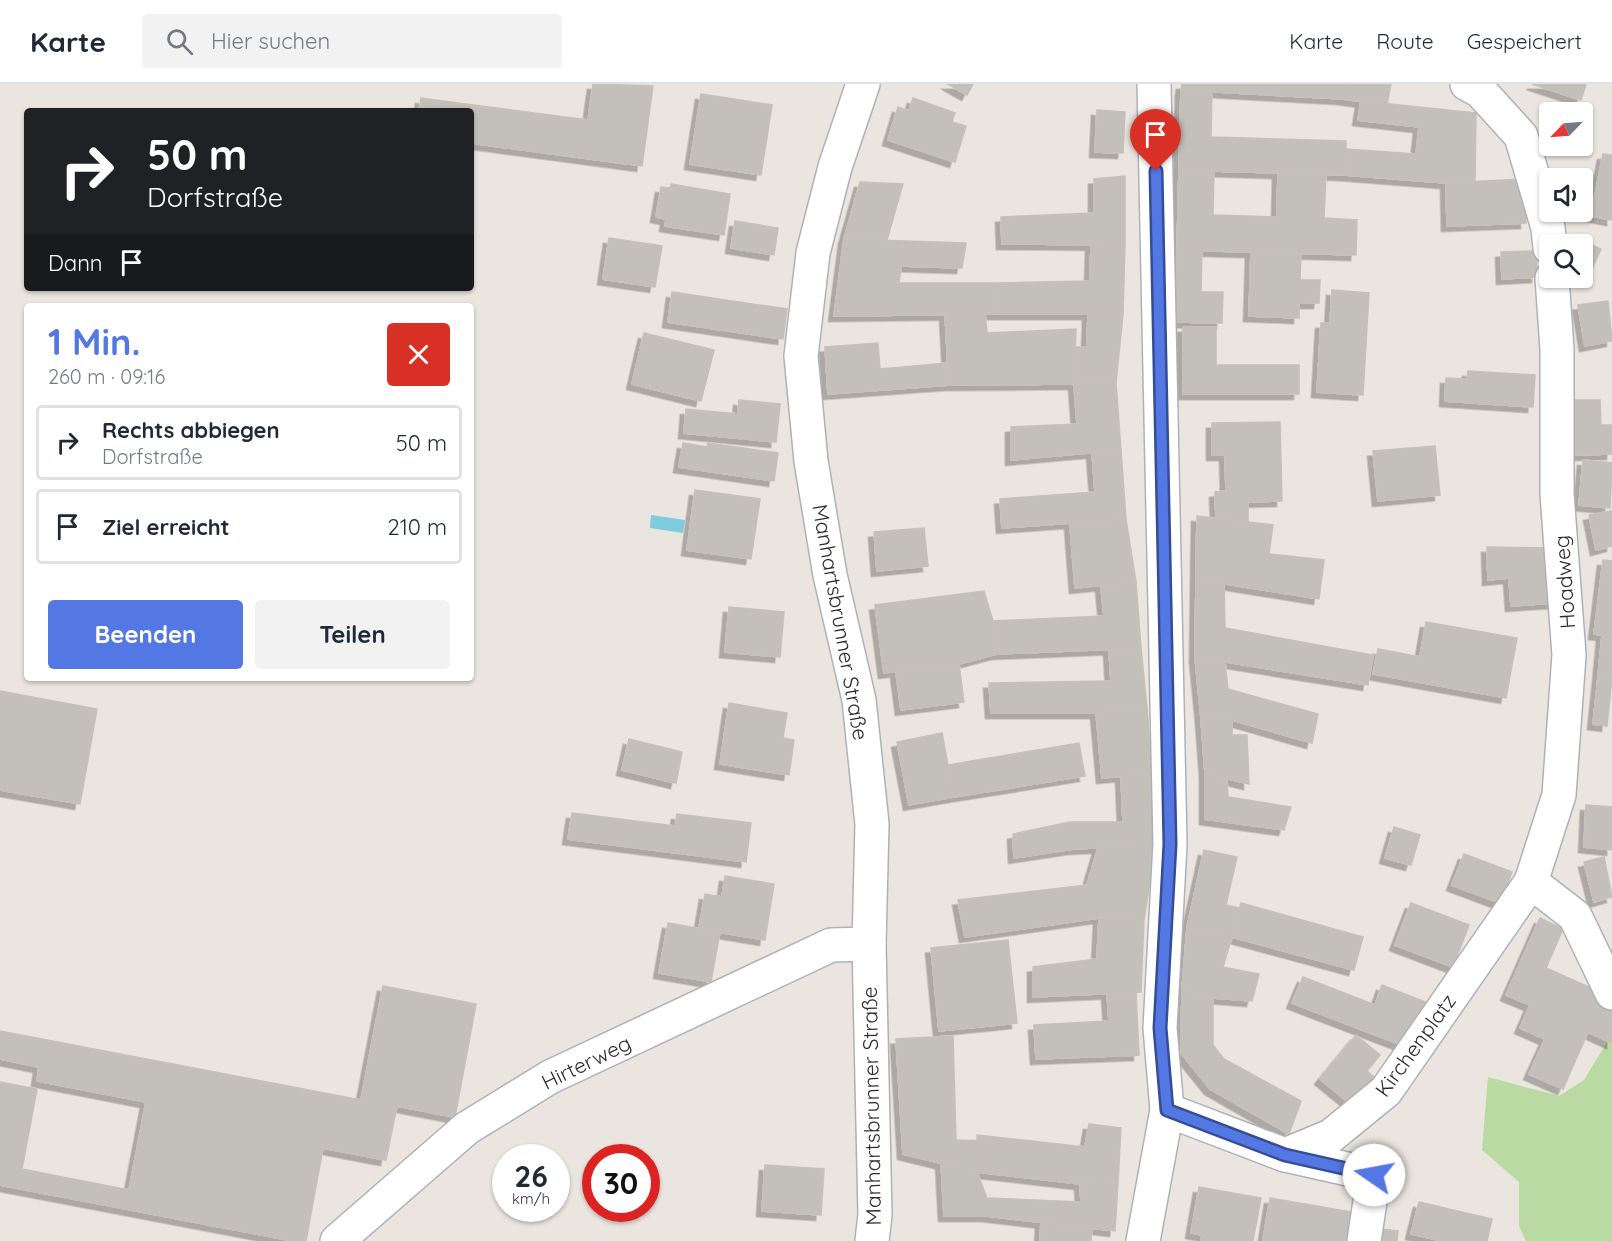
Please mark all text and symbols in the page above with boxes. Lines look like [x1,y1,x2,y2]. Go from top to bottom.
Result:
search box [142,14,562,68]
text: Karte [30,24,106,59]
icon: search [163,25,196,58]
text: Hier suchen [211,27,330,55]
text: Karte [1289,28,1343,54]
text: Route [1376,28,1434,54]
text: Gespeichert [1467,28,1582,54]
north arrow [1539,102,1593,156]
map controls [1539,102,1593,288]
pin [1130,109,1181,171]
icon: arrive [1139,118,1172,151]
text: 50 m [147,128,247,181]
icon: right [48,132,126,210]
button: sound [1539,168,1593,222]
text: Dorfstraße [147,180,283,214]
button: search [1539,234,1593,288]
icon: arrive [115,246,148,279]
text: Dann [48,249,103,277]
text: 1 Min. [48,319,140,364]
button: close [387,323,450,386]
text: 260 m · 09:16 [48,364,165,389]
text: Rechts abbiegen [102,416,280,444]
icon: right [51,426,84,459]
text: 50 m [396,429,447,457]
text: Dorfstraße [102,444,203,469]
street label: Manhartsbrunner Straße [807,502,875,742]
icon: arrive [51,510,84,543]
text: Ziel erreicht [102,513,230,541]
text: 210 m [388,513,447,541]
street label: Hoadweg [1548,534,1580,630]
button: Beenden [48,600,243,669]
button: Teilen [255,600,450,669]
street label: Manhartsbrunner Straße [856,986,886,1226]
street label: Kirchenplatz [1369,989,1461,1101]
street label: Hirterweg [537,1029,635,1095]
position arrow [1342,1143,1406,1207]
speed limit sign: 30 [582,1144,660,1222]
text: 26 [514,1157,548,1195]
text: km/h [512,1189,550,1208]

